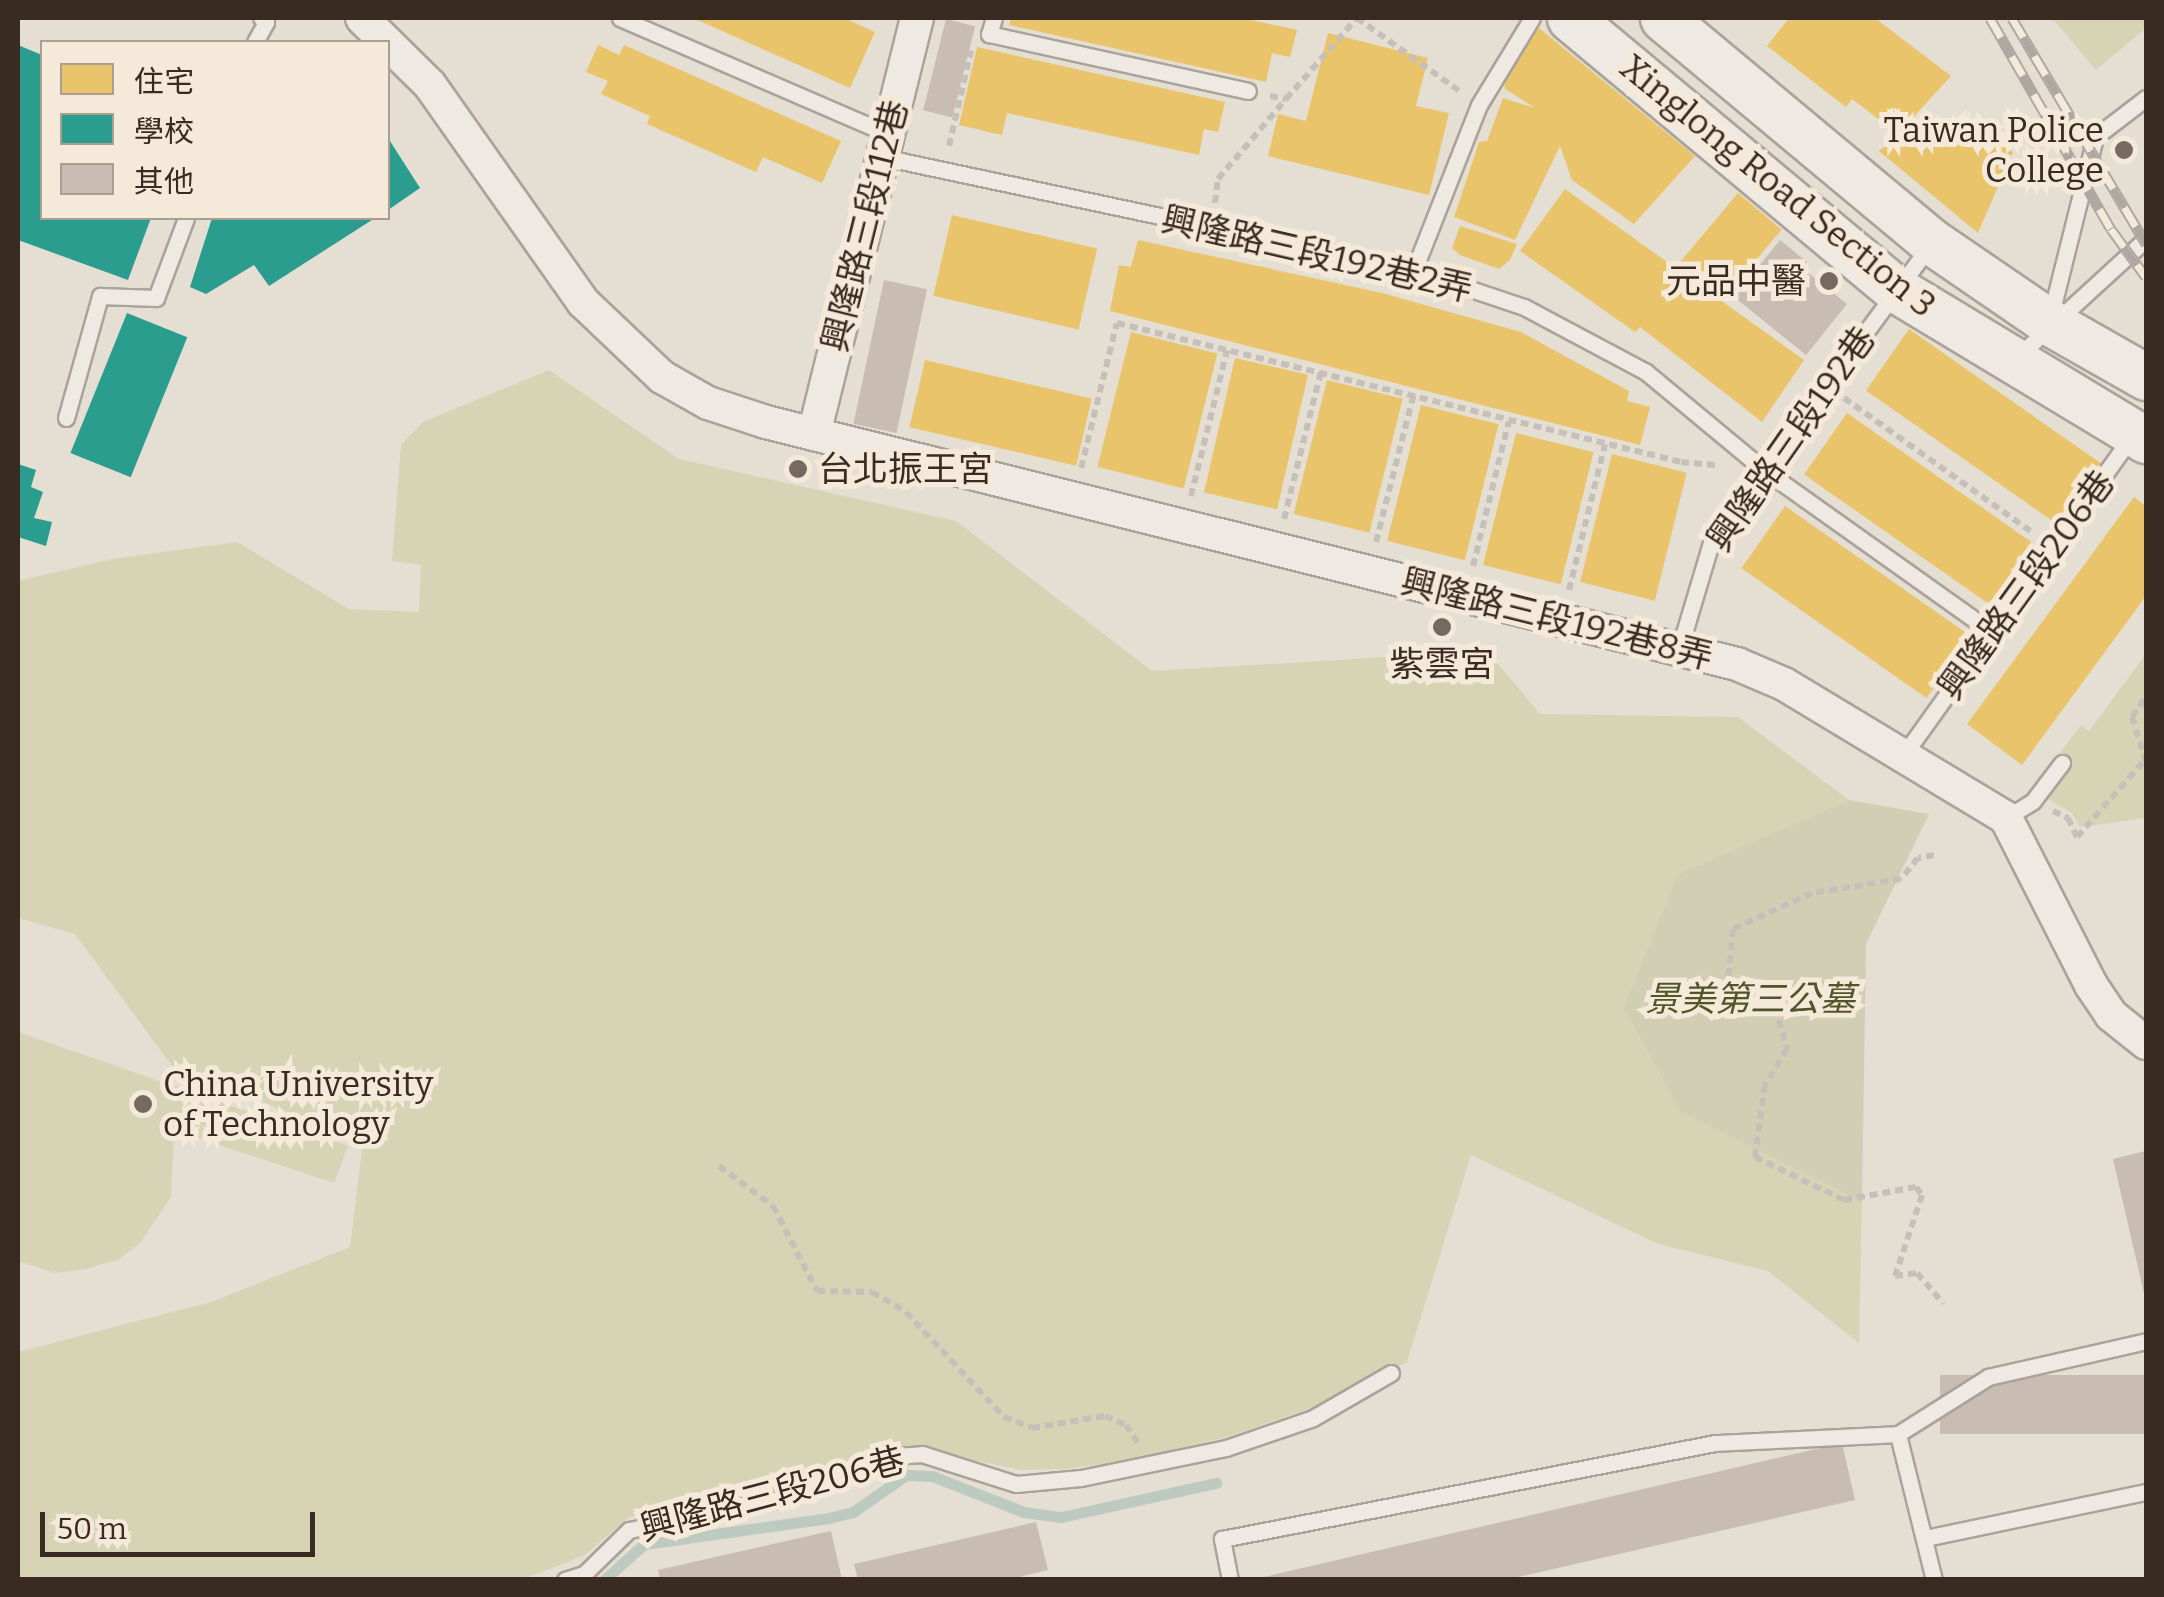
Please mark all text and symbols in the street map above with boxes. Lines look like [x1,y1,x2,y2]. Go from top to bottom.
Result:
legend [40,40,390,220]
street label: Xinglong Road Section 3 [1612,46,1944,326]
text: 住宅 [134,64,194,100]
street label: 興隆路三段112巷 [813,96,917,356]
place label: Taiwan Police College [1884,109,2104,191]
text: 學校 [134,114,194,150]
marker: Taiwan Police College [2113,139,2135,161]
text: 其他 [134,164,194,200]
street label: 興隆路三段192巷2弄 [1157,198,1477,310]
place label: 元品中醫 [1666,260,1806,302]
marker: 元品中醫 [1816,268,1842,294]
street label: 興隆路三段192巷 [1698,319,1884,559]
place label: 台北振王宮 [818,448,993,490]
marker: 台北振王宮 [787,458,809,480]
street label: 興隆路三段206巷 [1929,463,2123,707]
street label: 興隆路三段192巷8弄 [1397,560,1717,678]
marker: 紫雲宮 [1431,616,1453,638]
place label: 紫雲宮 [1390,643,1494,685]
park label: 景美第三公墓 [1645,978,1855,1020]
place label: China University of Technology [163,1063,433,1145]
marker: China University of Technology [132,1093,154,1115]
street label: 興隆路三段206巷 [635,1439,909,1549]
scale bar [45,1492,320,1554]
text: 50 m [57,1511,127,1547]

